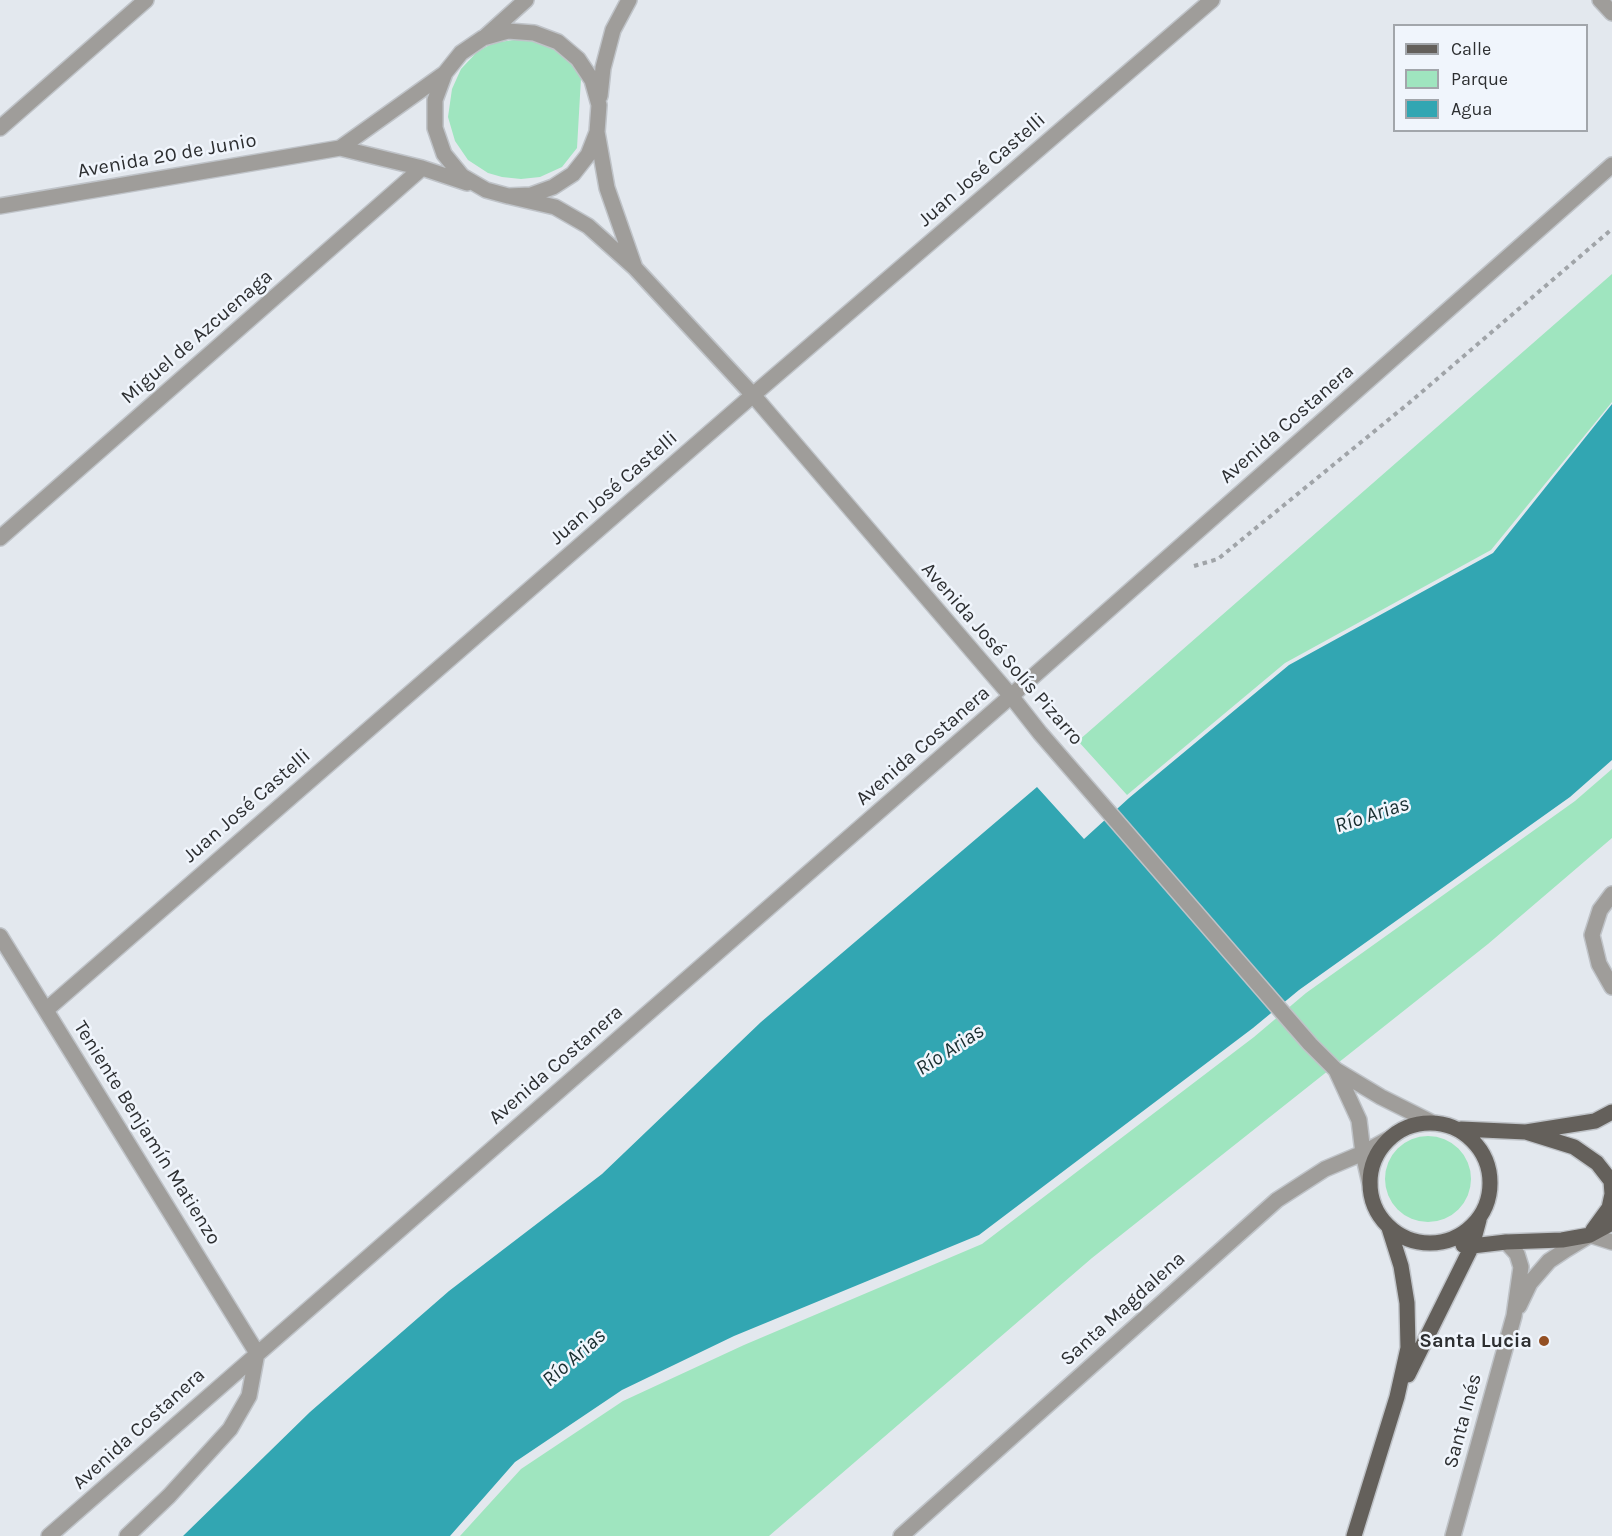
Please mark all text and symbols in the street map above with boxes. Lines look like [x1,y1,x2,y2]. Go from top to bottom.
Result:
legend [1393,24,1588,132]
text: Calle [1451,38,1491,60]
text: Parque [1451,68,1508,90]
text: Agua [1451,98,1492,120]
street label: Juan José Castelli [913,108,1051,232]
street label: Avenida 20 de Junio [76,128,258,184]
street label: Miguel de Azcuenaga [116,265,278,409]
street label: Avenida Costanera [1215,359,1359,489]
street label: Juan José Castelli [545,426,683,550]
street label: Avenida José Solís Pizarro [916,558,1088,750]
street label: Avenida Costanera [851,681,995,811]
street label: Juan José Castelli [178,744,316,868]
water label: Río Arias [1332,791,1412,839]
street label: Avenida Costanera [484,1000,628,1130]
street label: Teniente Benjamín Matienzo [68,1017,226,1249]
water label: Río Arias [911,1019,989,1081]
street label: Santa Magdalena [1056,1247,1190,1371]
water label: Río Arias [537,1323,611,1393]
place label: Santa Lucia [1419,1329,1532,1353]
marker: Santa Lucia [1537,1334,1551,1348]
street label: Avenida Costanera [68,1363,210,1495]
street label: Santa Inés [1439,1371,1487,1471]

